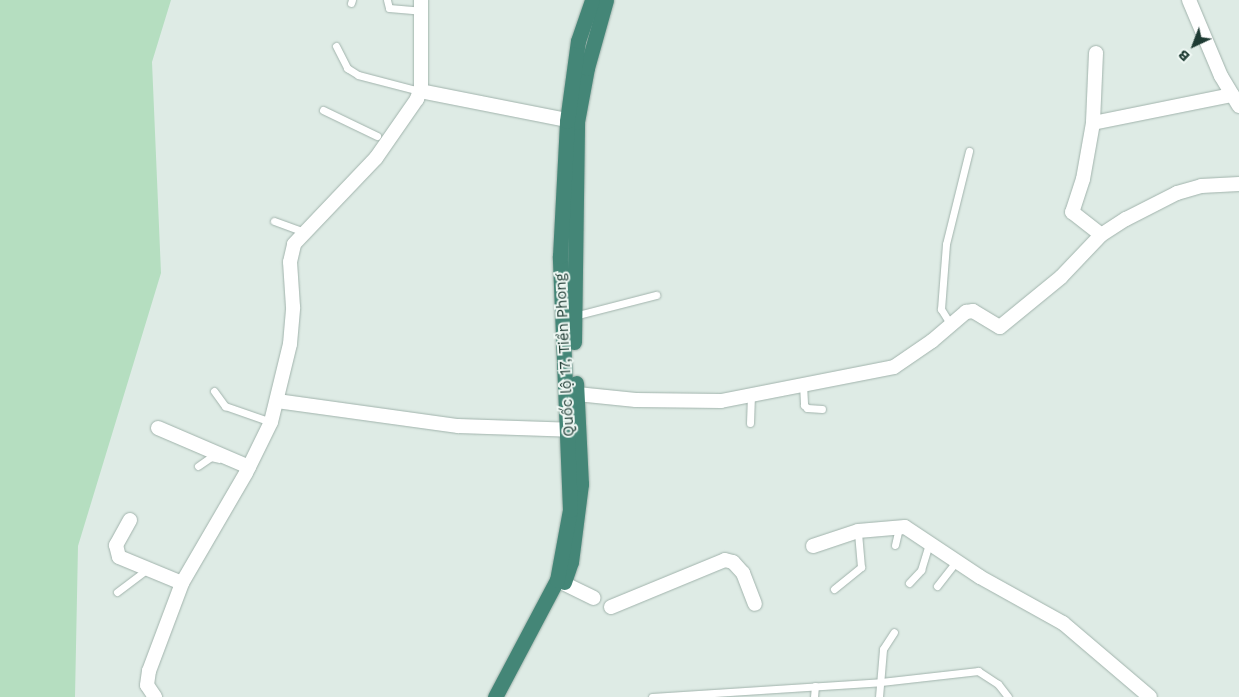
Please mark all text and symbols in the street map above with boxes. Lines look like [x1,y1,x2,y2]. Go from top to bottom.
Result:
north arrow [1169,20,1219,70]
text: B [1175,47,1193,65]
street label: Quốc lộ 17, Tiền Phong [552,273,578,437]

